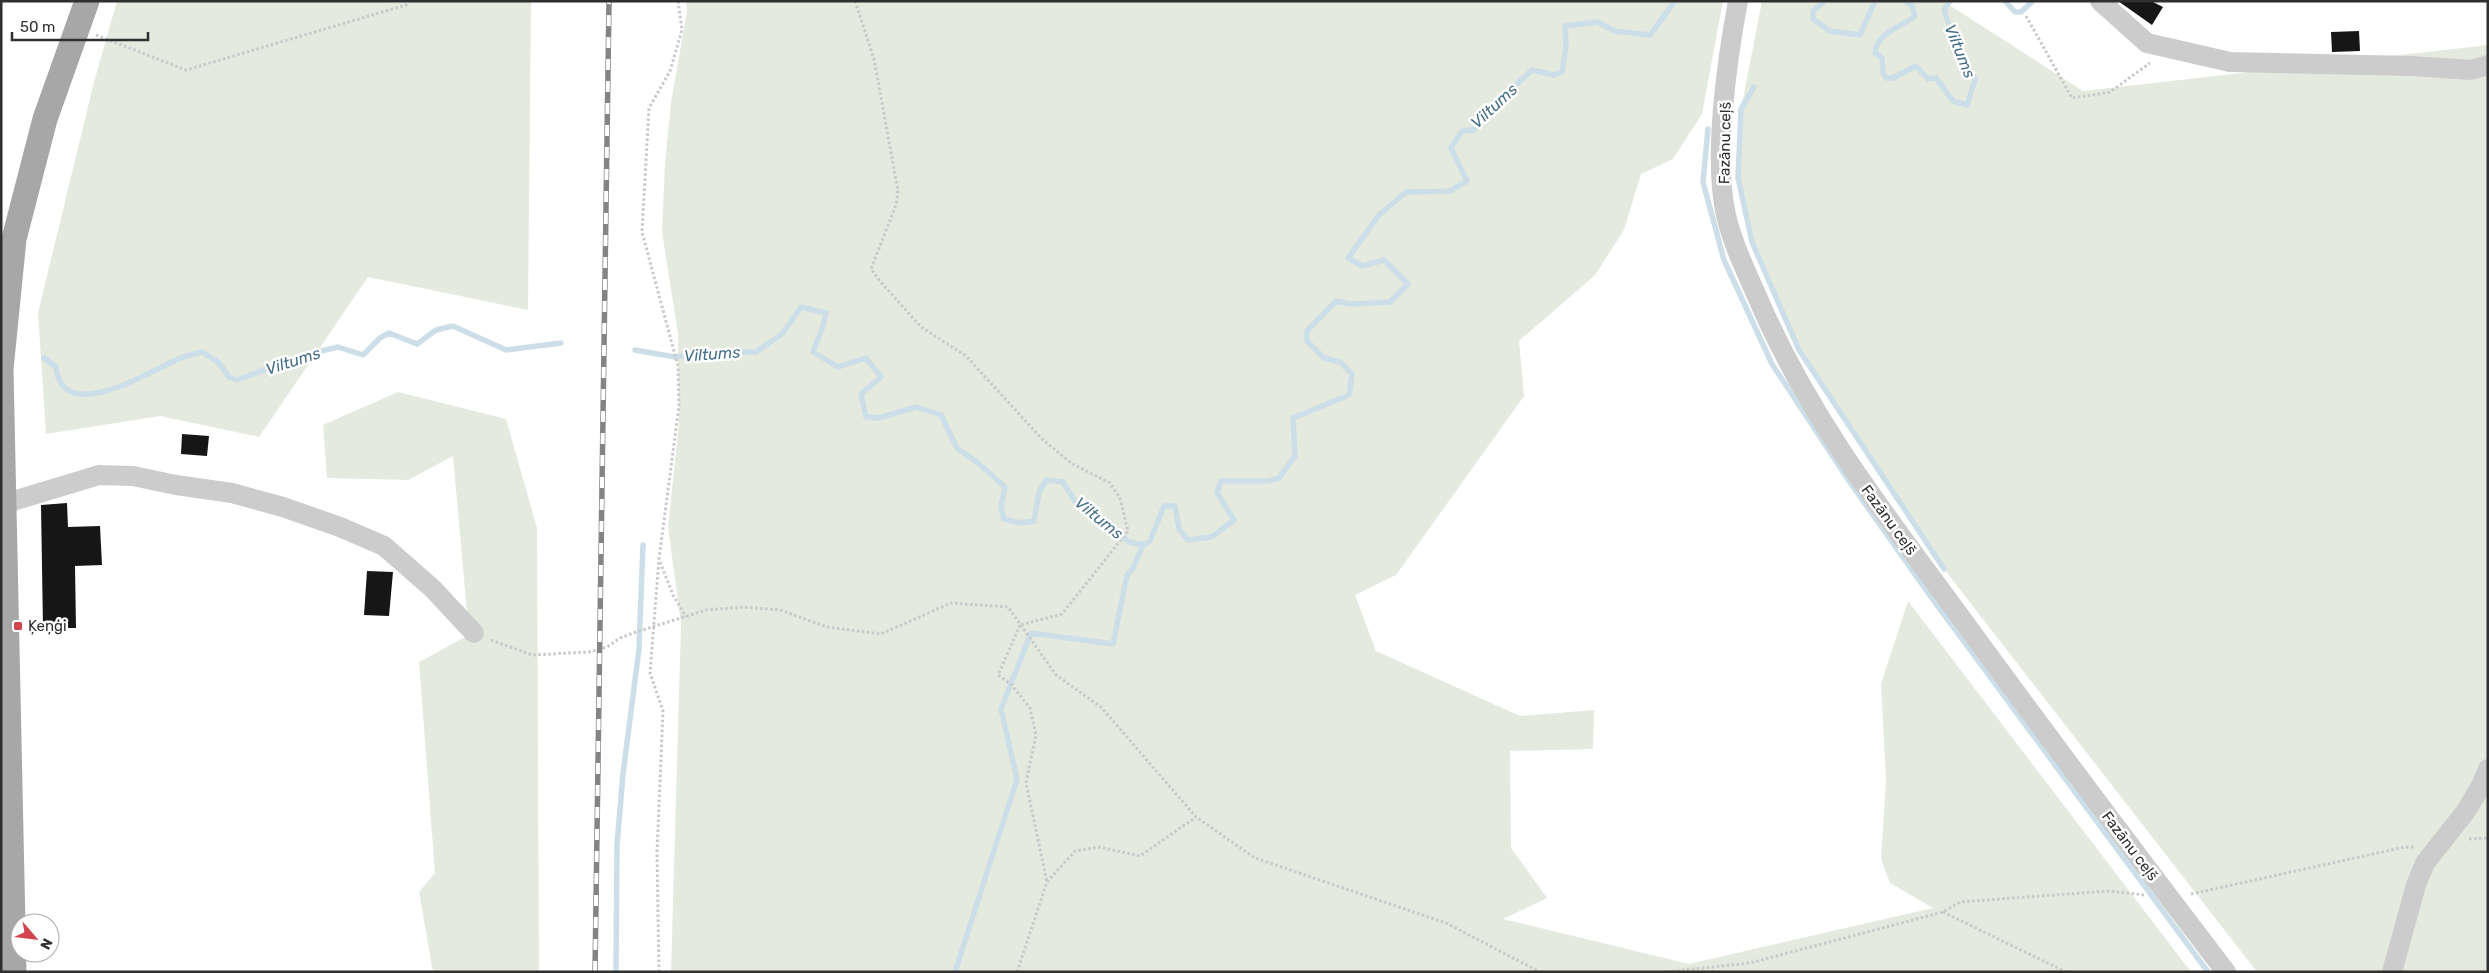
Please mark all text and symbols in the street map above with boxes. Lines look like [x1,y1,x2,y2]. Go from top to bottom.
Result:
scale bar [12,10,149,42]
text: 50 m [20,18,55,36]
water label: Viltums [1941,21,1979,81]
water label: Viltums [1467,80,1521,132]
street label: Fazānu ceļš [1715,101,1735,184]
water label: Viltums [263,343,323,379]
water label: Viltums [683,343,741,365]
street label: Fazānu ceļš [1858,481,1921,559]
water label: Viltums [1071,493,1127,543]
place label: Ķeņģi [28,617,67,635]
marker: Ķeņģi [12,620,24,632]
street label: Fazānu ceļš [2098,808,2162,885]
north arrow [10,913,60,963]
text: N [36,935,56,952]

